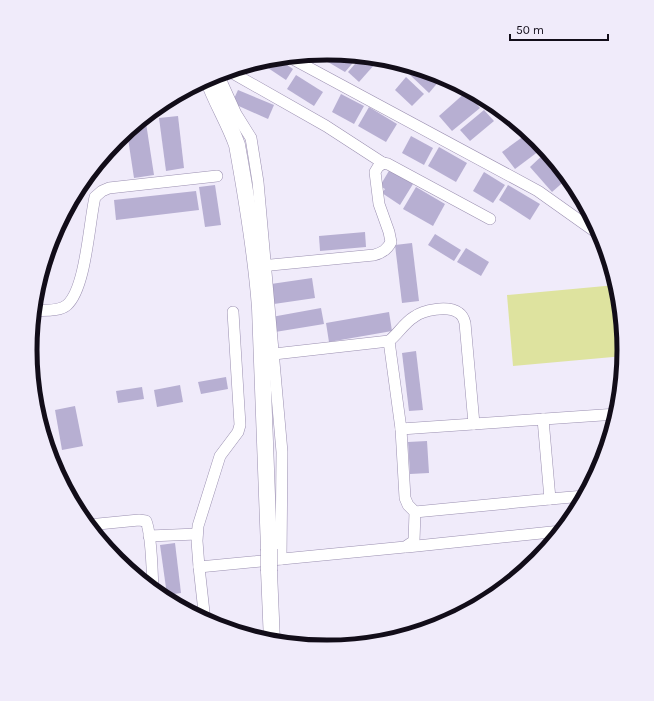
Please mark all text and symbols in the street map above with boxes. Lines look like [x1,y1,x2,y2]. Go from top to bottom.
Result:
scale bar [510,16,608,42]
text: 50 m [516,23,544,37]

